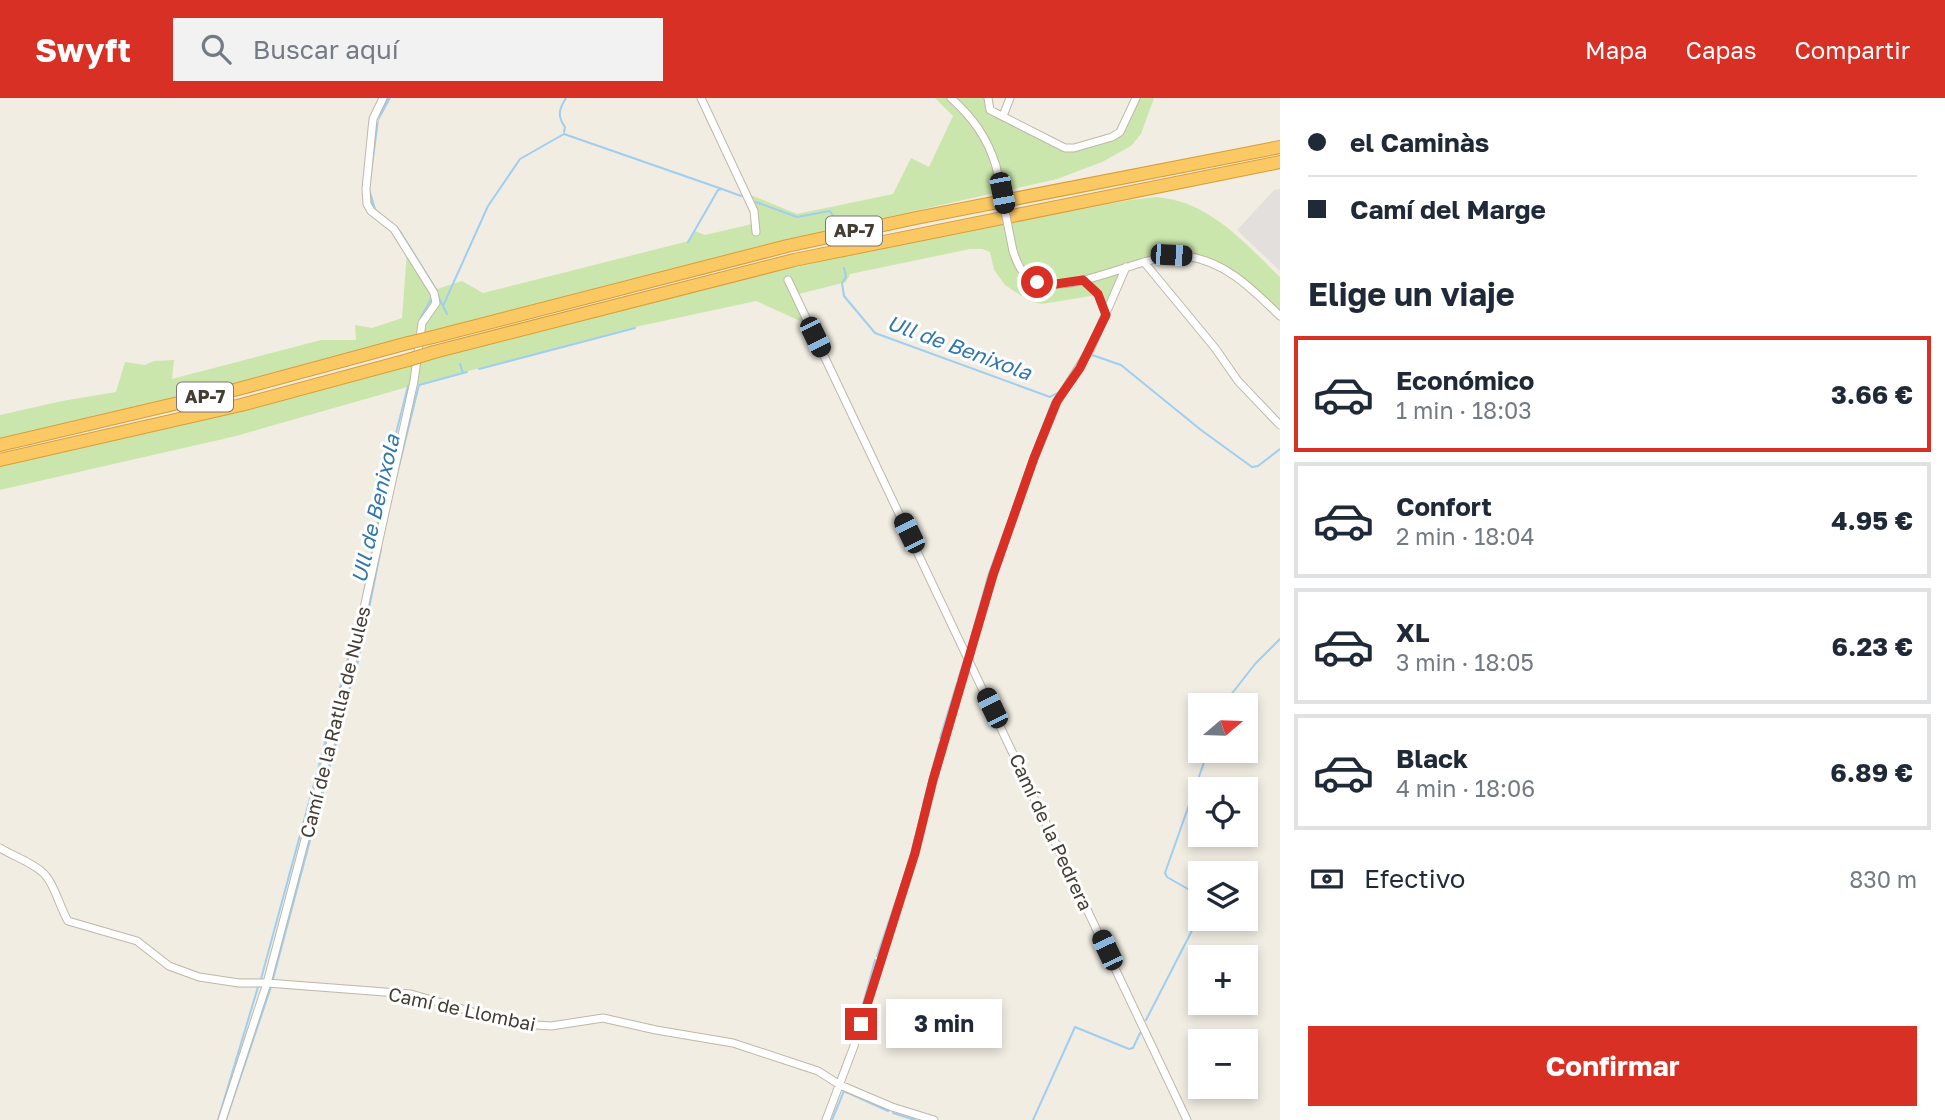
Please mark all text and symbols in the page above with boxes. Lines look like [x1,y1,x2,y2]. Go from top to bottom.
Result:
search box [173,18,663,81]
text: Swyft [35,30,131,69]
icon: search [197,30,235,68]
text: Buscar aquí [253,34,399,65]
text: Mapa [1585,35,1648,64]
text: Capas [1686,35,1756,64]
text: Compartir [1794,35,1910,64]
text: el Caminàs [1350,127,1489,158]
car [988,170,1017,216]
text: Camí del Marge [1350,194,1546,225]
road number: AP-7 [826,216,882,246]
car [1150,243,1193,267]
route start [1021,266,1053,298]
text: Elige un viaje [1308,275,1515,313]
water label: Ull de Benixola [884,309,1036,386]
car [797,314,834,360]
icon: car [1312,363,1375,426]
text: Económico [1396,365,1534,396]
text: 3.66 € [1831,379,1913,410]
road number: AP-7 [177,382,233,412]
text: 1 min · 18:03 [1396,396,1532,424]
water label: Ull de Benixola [345,431,405,586]
icon: car [1312,489,1375,552]
text: Confort [1396,491,1492,522]
text: 4.95 € [1831,505,1913,536]
car [891,510,928,556]
text: 2 min · 18:04 [1396,522,1535,550]
street label: Camí de la Ratlla de Nules [295,604,374,840]
icon: car [1312,615,1375,678]
text: XL [1396,617,1430,648]
text: 6.23 € [1832,631,1913,662]
text: 3 min · 18:05 [1396,648,1534,676]
car [974,685,1011,731]
north arrow [1188,693,1258,763]
map controls [1188,693,1258,1099]
icon: car [1312,741,1375,804]
text: Black [1396,743,1468,774]
street label: Camí de la Pedrera [1005,750,1098,914]
text: 6.89 € [1830,757,1913,788]
text: 4 min · 18:06 [1396,774,1535,802]
button: locate [1188,777,1258,847]
icon: cash [1308,860,1346,898]
button: layers [1188,861,1258,931]
text: Efectivo [1364,863,1465,894]
text: 830 m [1849,865,1917,893]
car [1089,927,1126,973]
button: + [1188,945,1258,1015]
street label: Camí de Llombai [386,982,538,1035]
callout: 3 min [886,1000,1001,1048]
route end [845,1008,877,1040]
text: 3 min [914,1009,974,1037]
button: Confirmar [1308,1026,1917,1106]
button: − [1188,1029,1258,1099]

